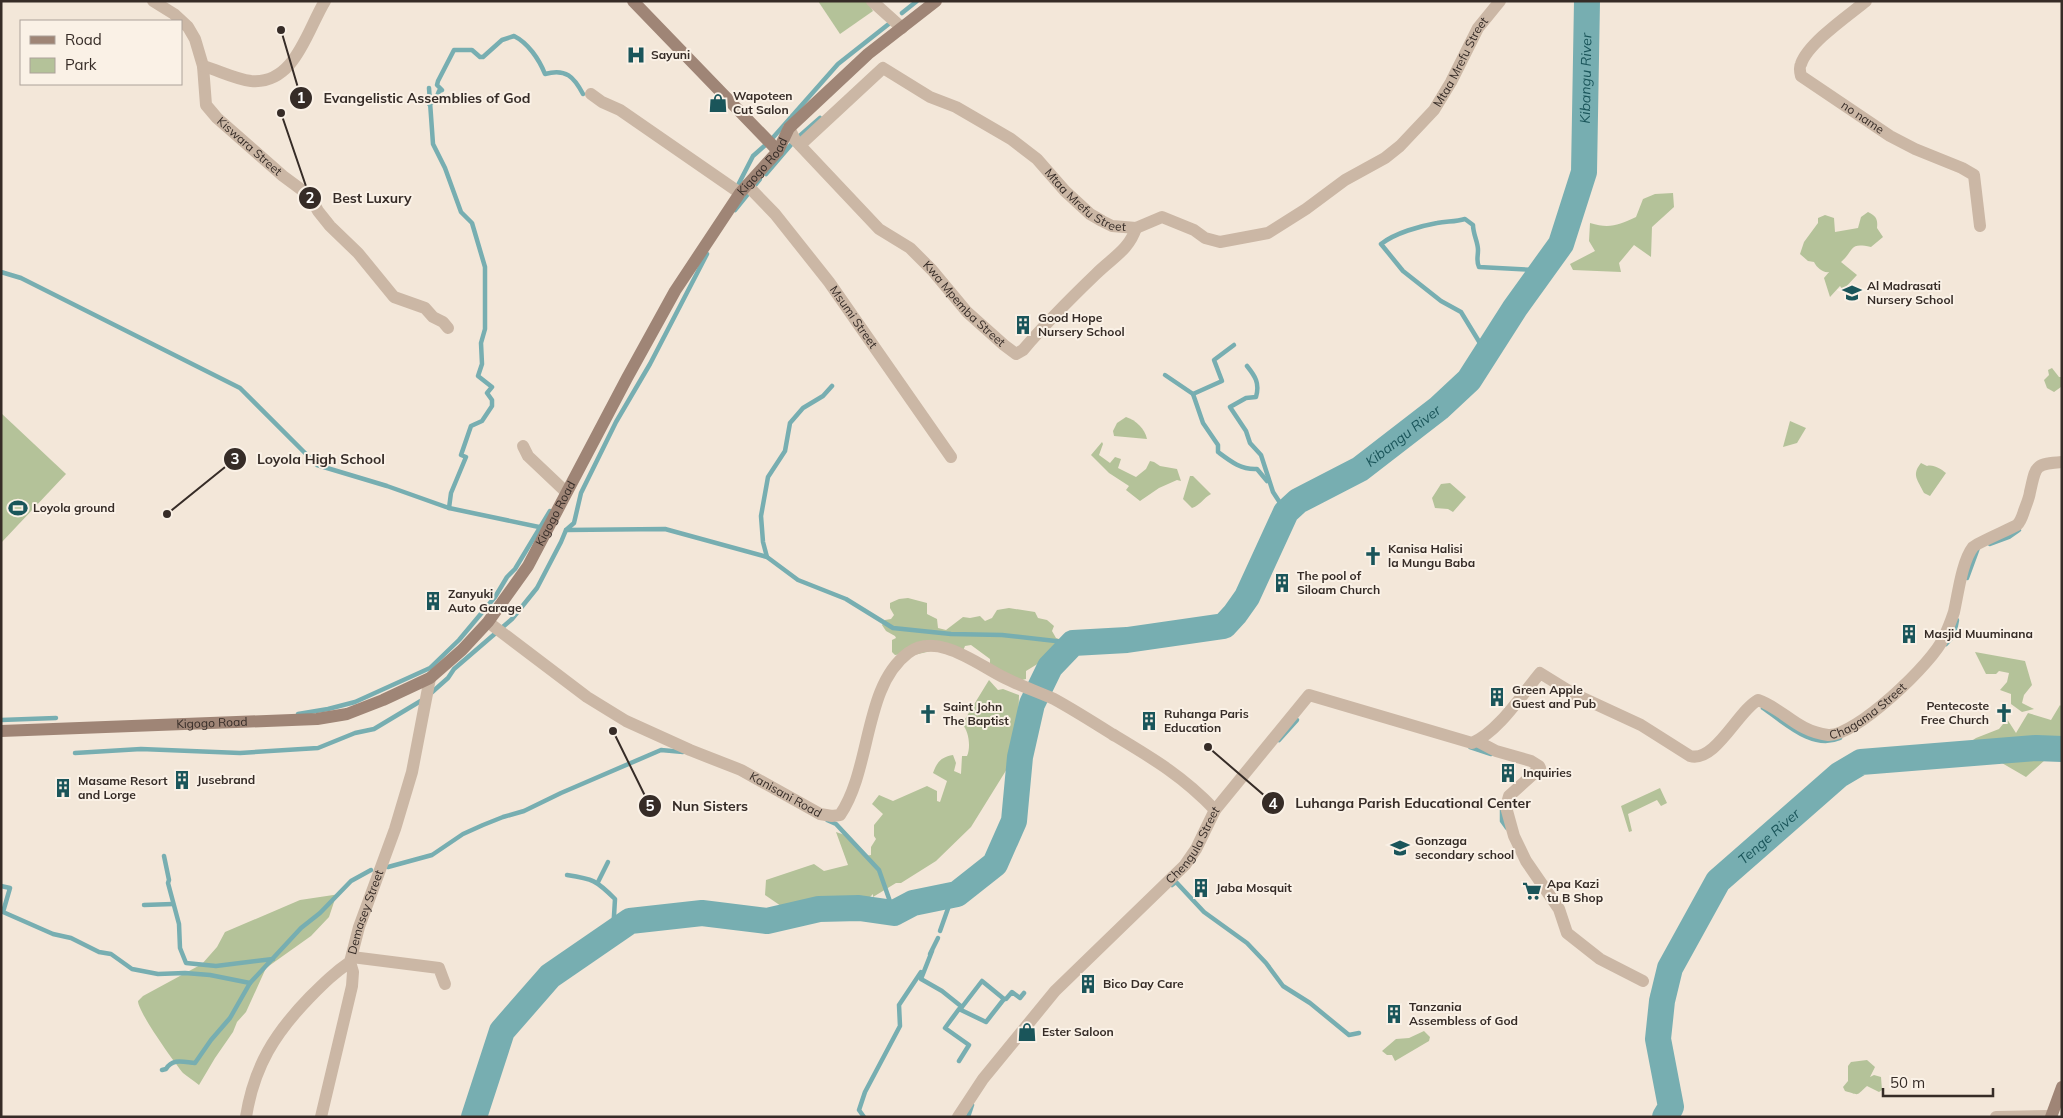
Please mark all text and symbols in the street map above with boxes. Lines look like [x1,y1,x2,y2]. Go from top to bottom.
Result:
street label: Mtaa Mrefu Street [1430,14,1491,110]
legend [20,20,182,85]
text: Road [65,30,102,49]
water label: Kibangu River [1576,32,1595,124]
hospital icon: Sayuni [625,44,647,66]
place label: Sayuni [651,47,690,62]
text: Park [65,55,97,74]
callout: Evangelistic Assemblies of God [289,84,541,113]
text: 1 [296,88,306,107]
place label: Wapoteen Cut Salon [733,88,793,117]
text: Evangelistic Assemblies of God [323,89,531,107]
shop icon: Wapoteen Cut Salon [707,92,729,114]
street label: no name [1839,97,1887,137]
street label: Kiswara Street [214,113,285,179]
street label: Kigogo Road [734,135,790,198]
street label: Mtaa Mrefu Street [1042,165,1127,234]
callout: Best Luxury [298,183,422,212]
text: 2 [305,188,315,207]
text: Best Luxury [332,189,412,207]
street label: Kwa Mpemba Street [920,257,1009,350]
place label: Al Madrasati Nursery School [1867,278,1954,307]
school or university icon: Al Madrasati Nursery School [1841,282,1863,304]
street label: Msumi Street [827,283,881,351]
place label: Good Hope Nursery School [1038,310,1125,339]
building icon: Good Hope Nursery School [1012,314,1034,336]
water label: Kibangu River [1362,400,1445,471]
callout: Loyola High School [222,444,395,473]
text: 3 [230,449,240,468]
text: Loyola High School [257,450,385,468]
street label: Kigogo Road [532,478,578,548]
sports icon: Loyola ground [7,497,29,519]
place label: Loyola ground [33,500,115,515]
place label: Kanisa Halisi la Mungu Baba [1388,541,1475,570]
church icon: Kanisa Halisi la Mungu Baba [1362,545,1384,567]
place label: The pool of Siloam Church [1297,568,1380,597]
building icon: The pool of Siloam Church [1271,572,1293,594]
place label: Zanyuki Auto Garage [448,586,522,615]
building icon: Zanyuki Auto Garage [422,590,444,612]
building icon: Masjid Muuminana [1898,623,1920,645]
place label: Masjid Muuminana [1924,626,2033,641]
street label: Chagama Street [1828,679,1909,742]
place label: Green Apple Guest and Pub [1512,682,1596,711]
building icon: Green Apple Guest and Pub [1486,686,1508,708]
place label: Pentecoste Free Church [1921,698,1989,727]
place label: Saint John The Baptist [943,699,1009,728]
church icon: Pentecoste Free Church [1993,702,2015,724]
church icon: Saint John The Baptist [917,703,939,725]
place label: Ruhanga Paris Education [1164,706,1249,735]
building icon: Ruhanga Paris Education [1138,710,1160,732]
street label: Kigogo Road [176,714,248,731]
building icon: Inquiries [1497,762,1519,784]
place label: Inquiries [1523,765,1572,780]
street label: Kanisani Road [747,768,825,820]
building icon: Jusebrand [171,769,193,791]
place label: Jusebrand [197,772,255,787]
place label: Masame Resort and Lorge [78,773,168,802]
building icon: Masame Resort and Lorge [52,777,74,799]
callout: Luhanga Parish Educational Center [1260,789,1541,818]
callout: Nun Sisters [637,791,758,820]
text: 4 [1268,794,1278,813]
text: Luhanga Parish Educational Center [1295,794,1531,812]
text: 5 [645,796,655,815]
text: Nun Sisters [672,797,748,815]
street label: Chengula Street [1162,803,1222,887]
water label: Tenge River [1734,804,1804,868]
place label: Gonzaga secondary school [1415,833,1514,862]
school or university icon: Gonzaga secondary school [1389,837,1411,859]
street label: Demasey Street [344,868,386,956]
place label: Apa Kazi tu B Shop [1547,876,1603,905]
building icon: Jaba Mosquit [1190,877,1212,899]
place label: Jaba Mosquit [1216,880,1292,895]
supermarket icon: Apa Kazi tu B Shop [1521,880,1543,902]
building icon: Bico Day Care [1077,973,1099,995]
place label: Bico Day Care [1103,976,1184,991]
place label: Tanzania Assembless of God [1409,999,1518,1028]
building icon: Tanzania Assembless of God [1383,1003,1405,1025]
shop icon: Ester Saloon [1016,1021,1038,1043]
place label: Ester Saloon [1042,1024,1114,1039]
scale bar [1883,1066,1993,1098]
text: 50 m [1890,1073,1925,1092]

